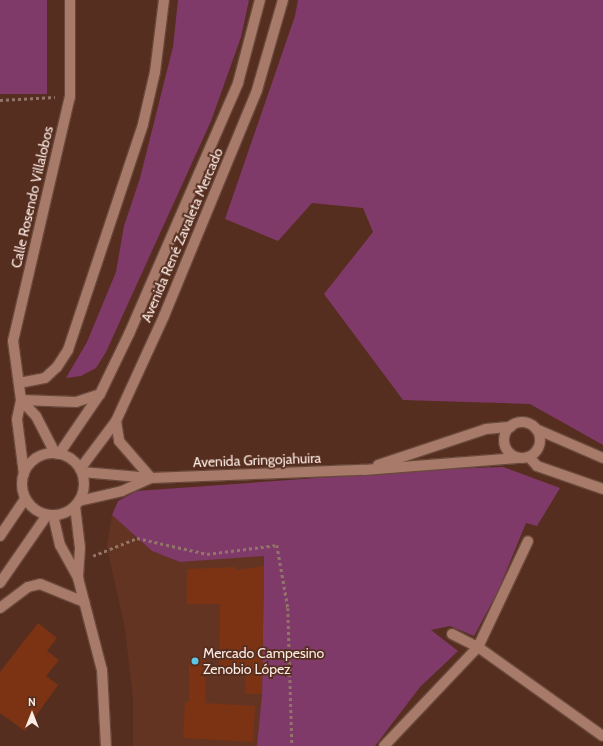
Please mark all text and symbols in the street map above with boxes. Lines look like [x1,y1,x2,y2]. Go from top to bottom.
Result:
street label: Calle Rosendo Villalobos [7,124,57,270]
street label: Avenida René Zavaleta Mercado [138,145,226,325]
street label: Avenida Gringojahuira [193,449,321,471]
place label: Mercado Campesino Zenobio López [203,645,324,678]
marker: Mercado Campesino Zenobio López [190,656,200,666]
north arrow [12,694,52,734]
text: N [28,695,36,709]

